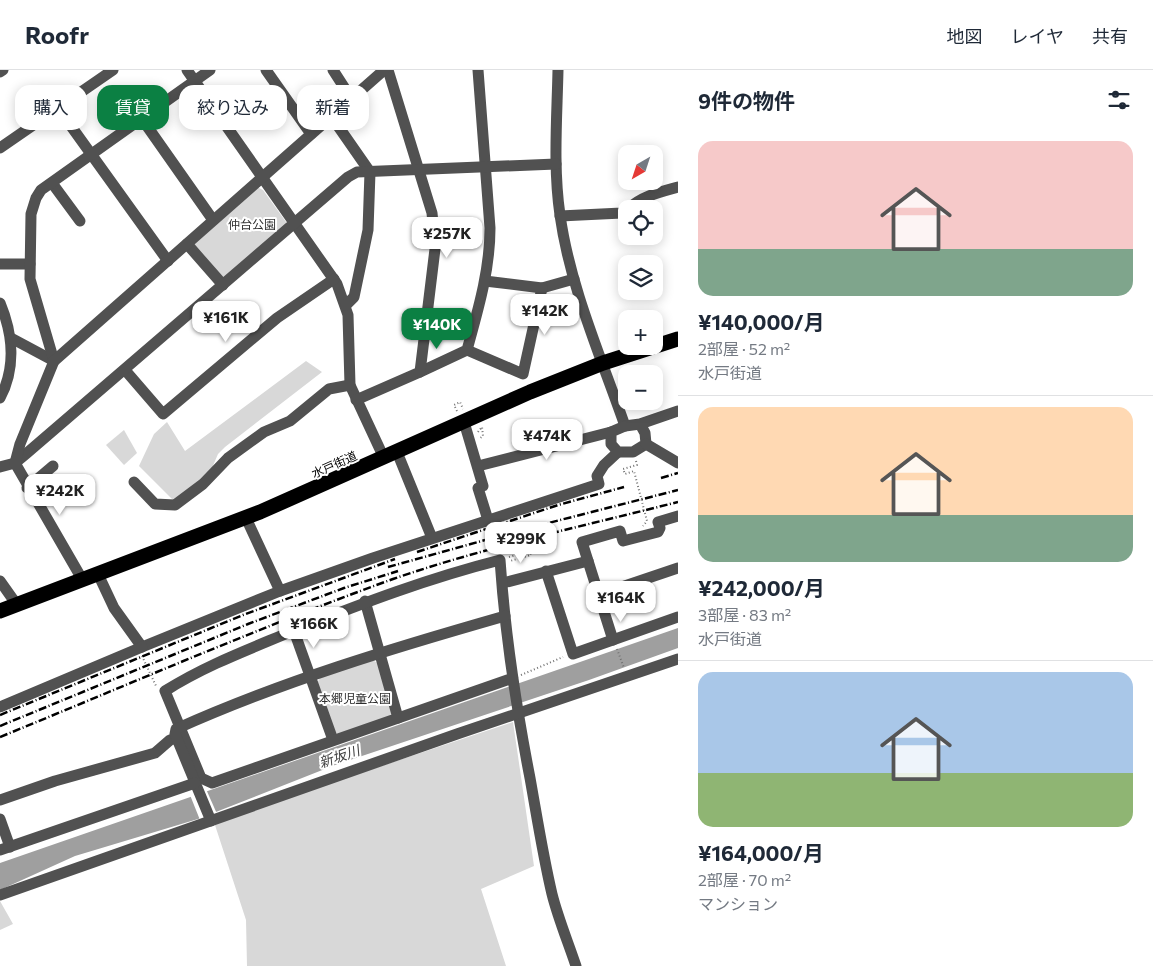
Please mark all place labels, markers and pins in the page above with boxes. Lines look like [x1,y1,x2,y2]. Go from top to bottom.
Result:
pin: ¥257K [412,216,482,259]
pin: ¥142K [510,294,580,336]
pin: ¥161K [191,300,261,343]
pin: ¥140K [402,308,472,350]
pin: ¥474K [512,418,582,461]
pin: ¥242K [25,474,95,516]
pin: ¥299K [486,522,556,564]
pin: ¥164K [586,580,656,623]
pin: ¥166K [279,606,349,649]

